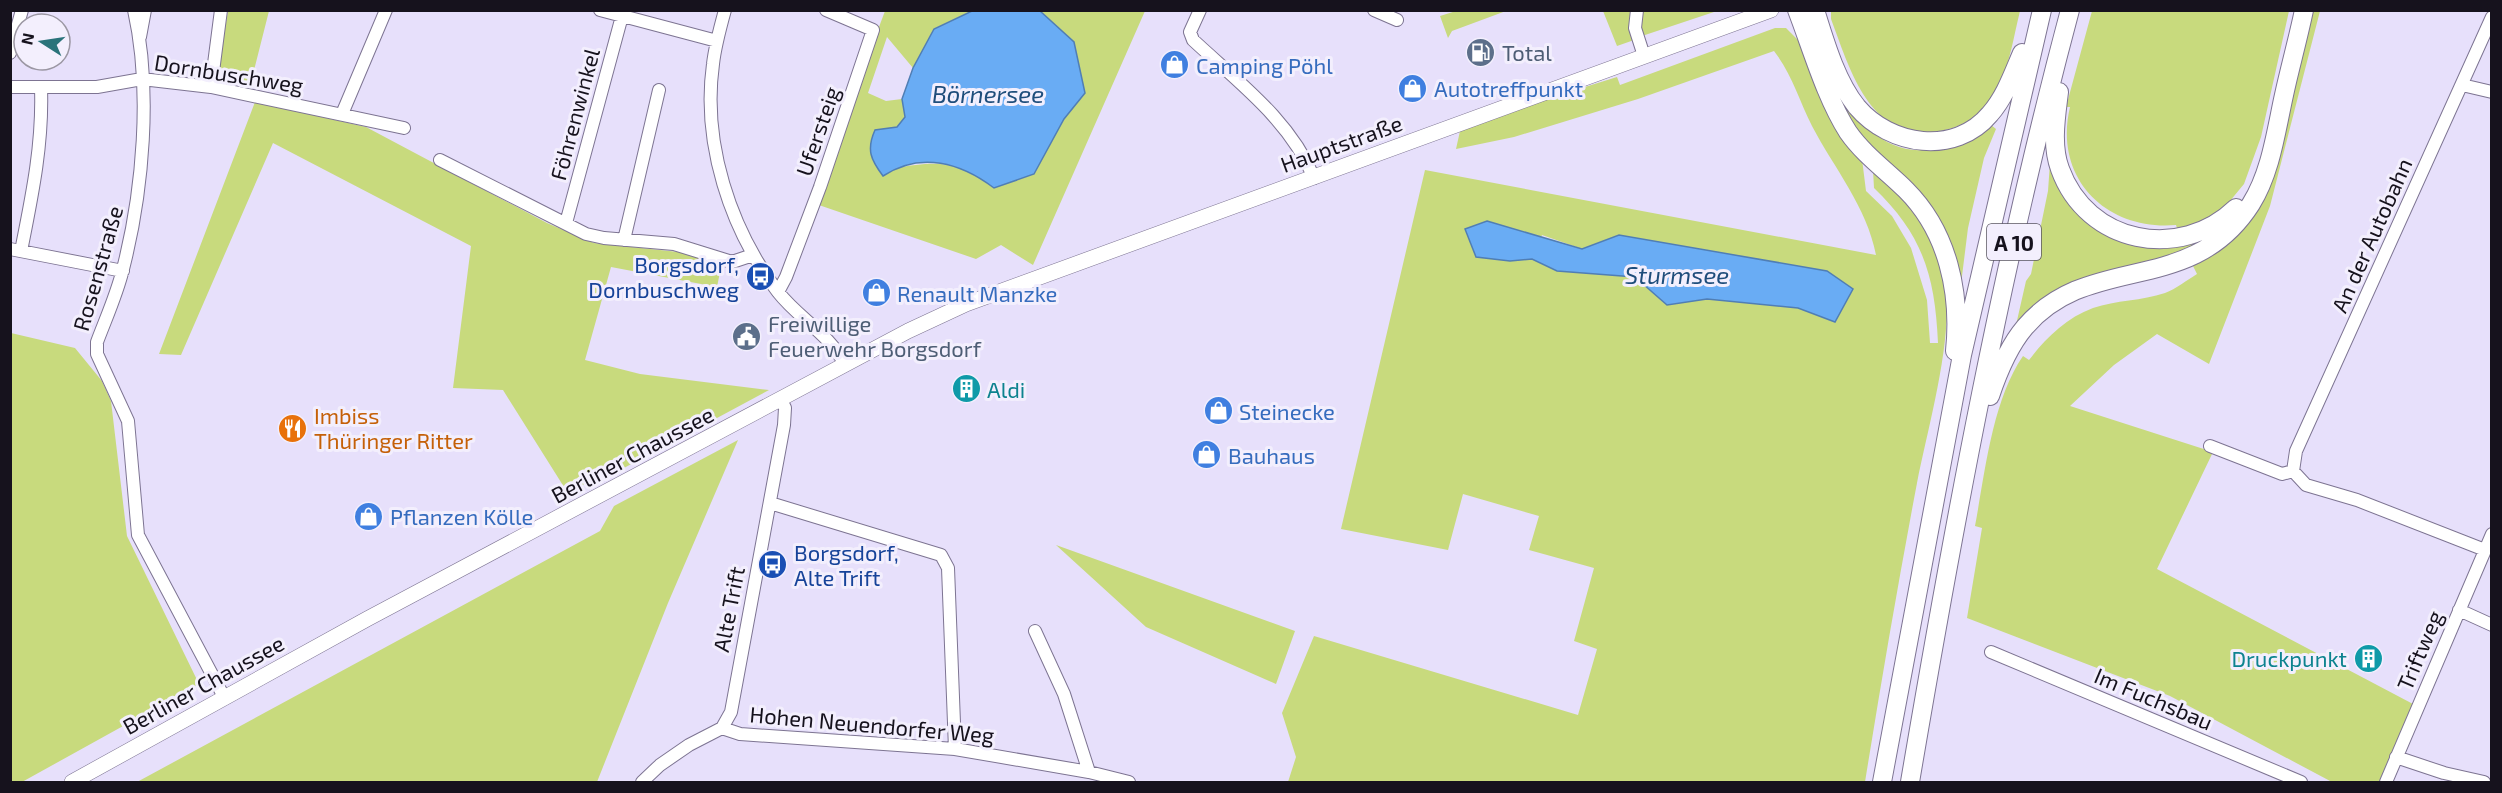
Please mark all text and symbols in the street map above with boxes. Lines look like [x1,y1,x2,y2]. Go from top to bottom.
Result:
north arrow [12,12,72,72]
text: N [16,31,37,46]
fuel station icon: Total [1465,36,1497,68]
place label: Total [1502,39,1552,65]
street label: Föhrenwinkel [544,45,604,183]
street label: Dornbuschweg [153,48,305,98]
shop icon: Camping Pöhl [1159,49,1191,81]
place label: Camping Pöhl [1196,52,1333,78]
shop icon: Autotreffpunkt [1397,72,1429,104]
place label: Autotreffpunkt [1434,75,1583,101]
water label: Börnersee [932,79,1044,108]
street label: Ufersteig [790,83,844,179]
street label: Hauptstraße [1277,109,1405,177]
street label: An der Autobahn [2325,154,2417,316]
street label: Rosenstraße [67,202,127,334]
road number: A 10 [1987,224,2041,260]
place label: Borgsdorf, Dornbuschweg [588,251,739,302]
water label: Sturmsee [1625,260,1729,289]
bus stop icon: Borgsdorf, Dornbuschweg [744,261,776,293]
shop icon: Renault Manzke [860,277,892,309]
place label: Renault Manzke [897,280,1057,306]
place label: Freiwillige Feuerwehr Borgsdorf [768,310,982,361]
public building icon: Freiwillige Feuerwehr Borgsdorf [731,320,763,352]
building icon: Aldi [950,373,982,405]
place label: Aldi [987,376,1025,402]
shop icon: Steinecke [1202,395,1234,427]
place label: Steinecke [1239,398,1335,424]
street label: Berliner Chaussee [546,400,718,508]
place label: Imbiss Thüringer Ritter [314,402,473,453]
restaurant icon: Imbiss Thüringer Ritter [277,412,309,444]
shop icon: Bauhaus [1191,439,1223,471]
place label: Bauhaus [1228,442,1315,468]
shop icon: Pflanzen Kölle [353,500,385,532]
place label: Pflanzen Kölle [390,503,533,529]
place label: Borgsdorf, Alte Trift [794,539,899,590]
bus stop icon: Borgsdorf, Alte Trift [757,549,789,581]
street label: Alte Trift [707,564,749,654]
street label: Triftweg [2391,606,2447,694]
street label: Berliner Chaussee [118,629,288,739]
building icon: Druckpunkt [2352,642,2384,674]
place label: Druckpunkt [2231,645,2347,671]
street label: Im Fuchsbau [2091,661,2217,735]
street label: Hohen Neuendorfer Weg [749,700,995,748]

